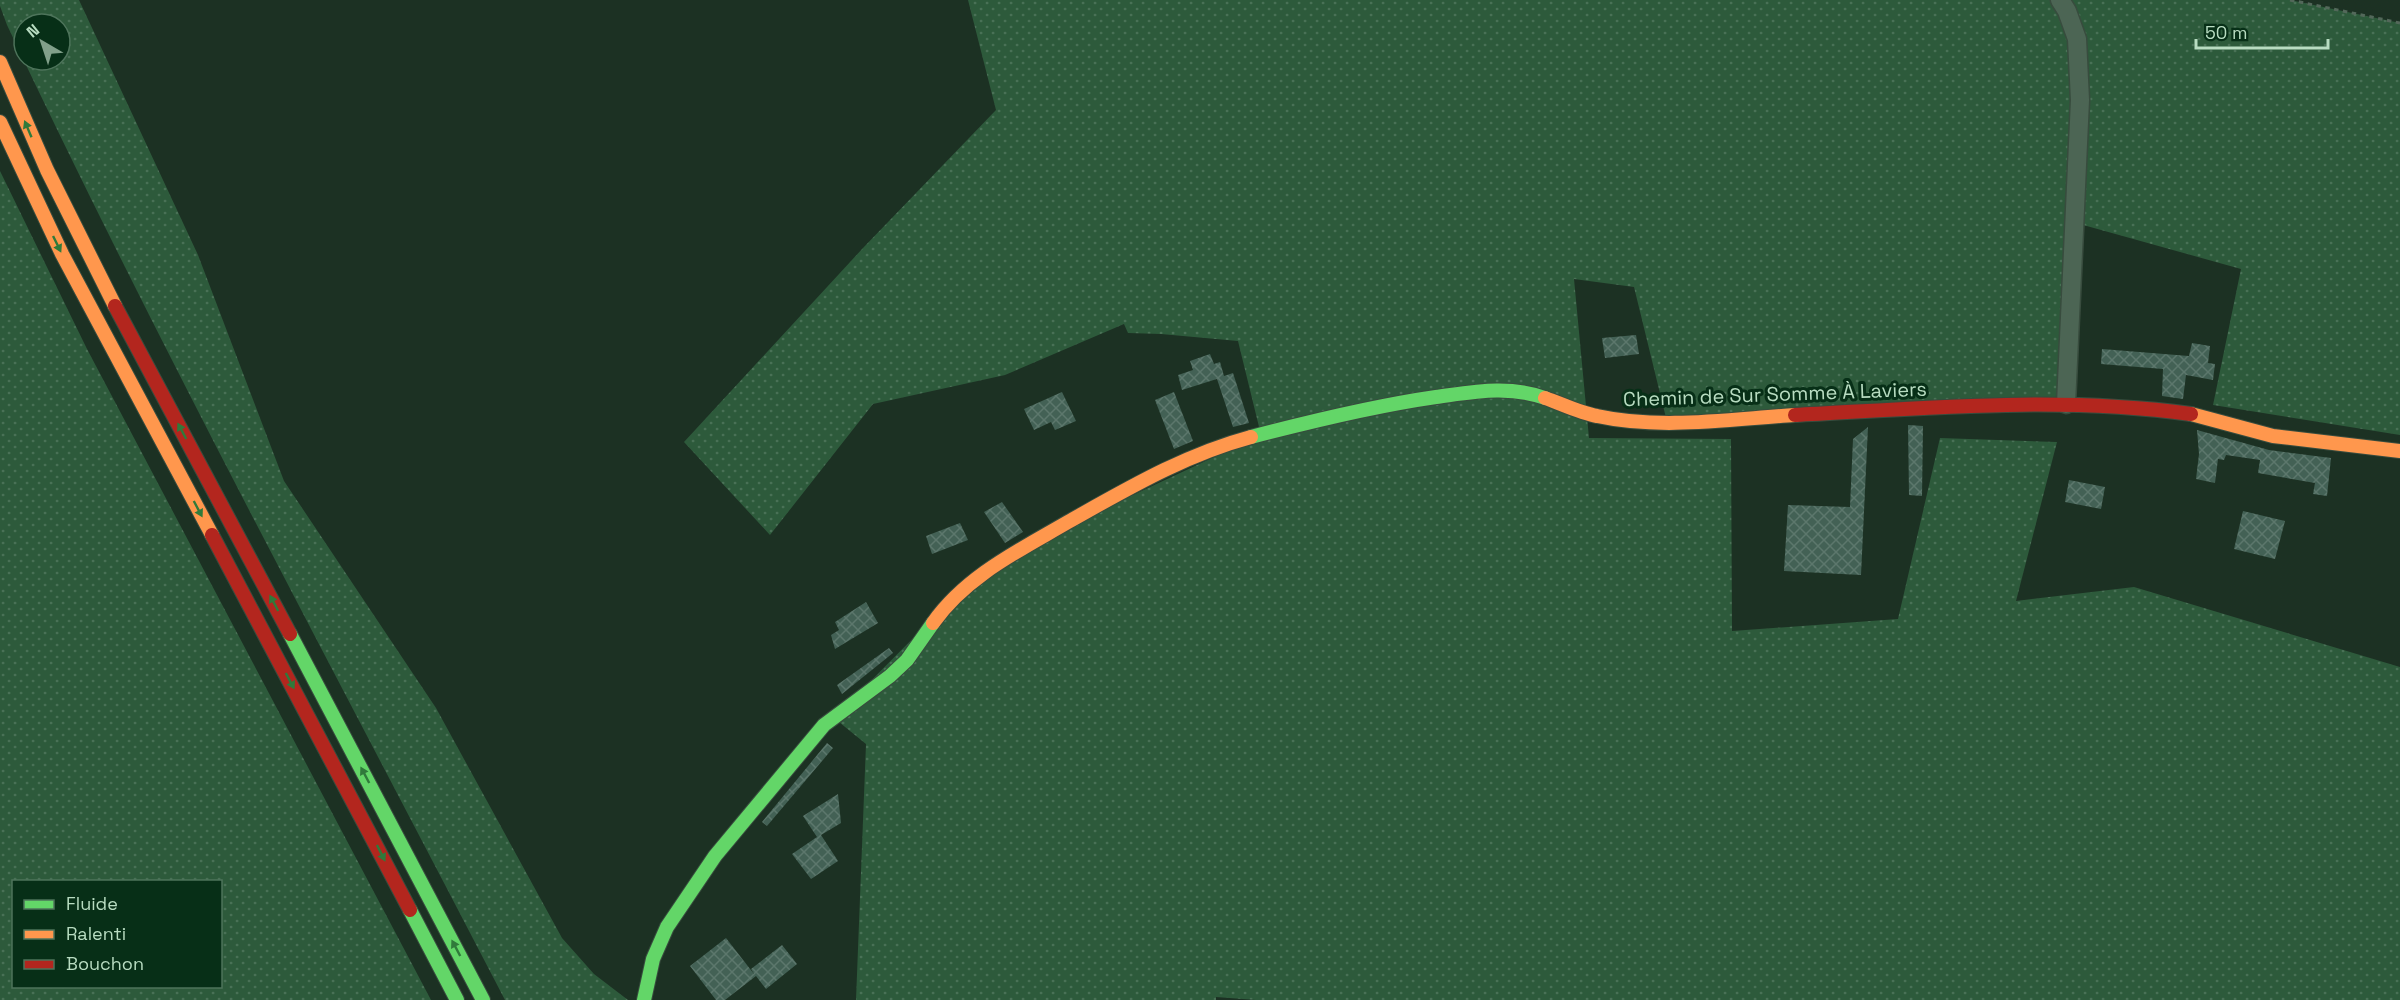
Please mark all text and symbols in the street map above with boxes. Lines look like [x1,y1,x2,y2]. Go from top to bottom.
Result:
north arrow [12,12,72,72]
scale bar [2196,12,2328,50]
text: N [22,19,44,42]
text: 50 m [2205,21,2247,44]
one-way arrow [23,120,32,138]
one-way arrow [53,235,62,252]
street label: Chemin de Sur Somme À Laviers [1623,376,1927,412]
one-way arrow [177,422,187,439]
one-way arrow [193,500,203,517]
one-way arrow [269,594,279,611]
one-way arrow [285,673,295,690]
one-way arrow [361,767,370,784]
one-way arrow [376,845,385,862]
legend [12,880,222,988]
text: Fluide [66,892,118,915]
text: Ralenti [66,922,126,945]
one-way arrow [451,939,461,956]
text: Bouchon [66,952,144,975]

